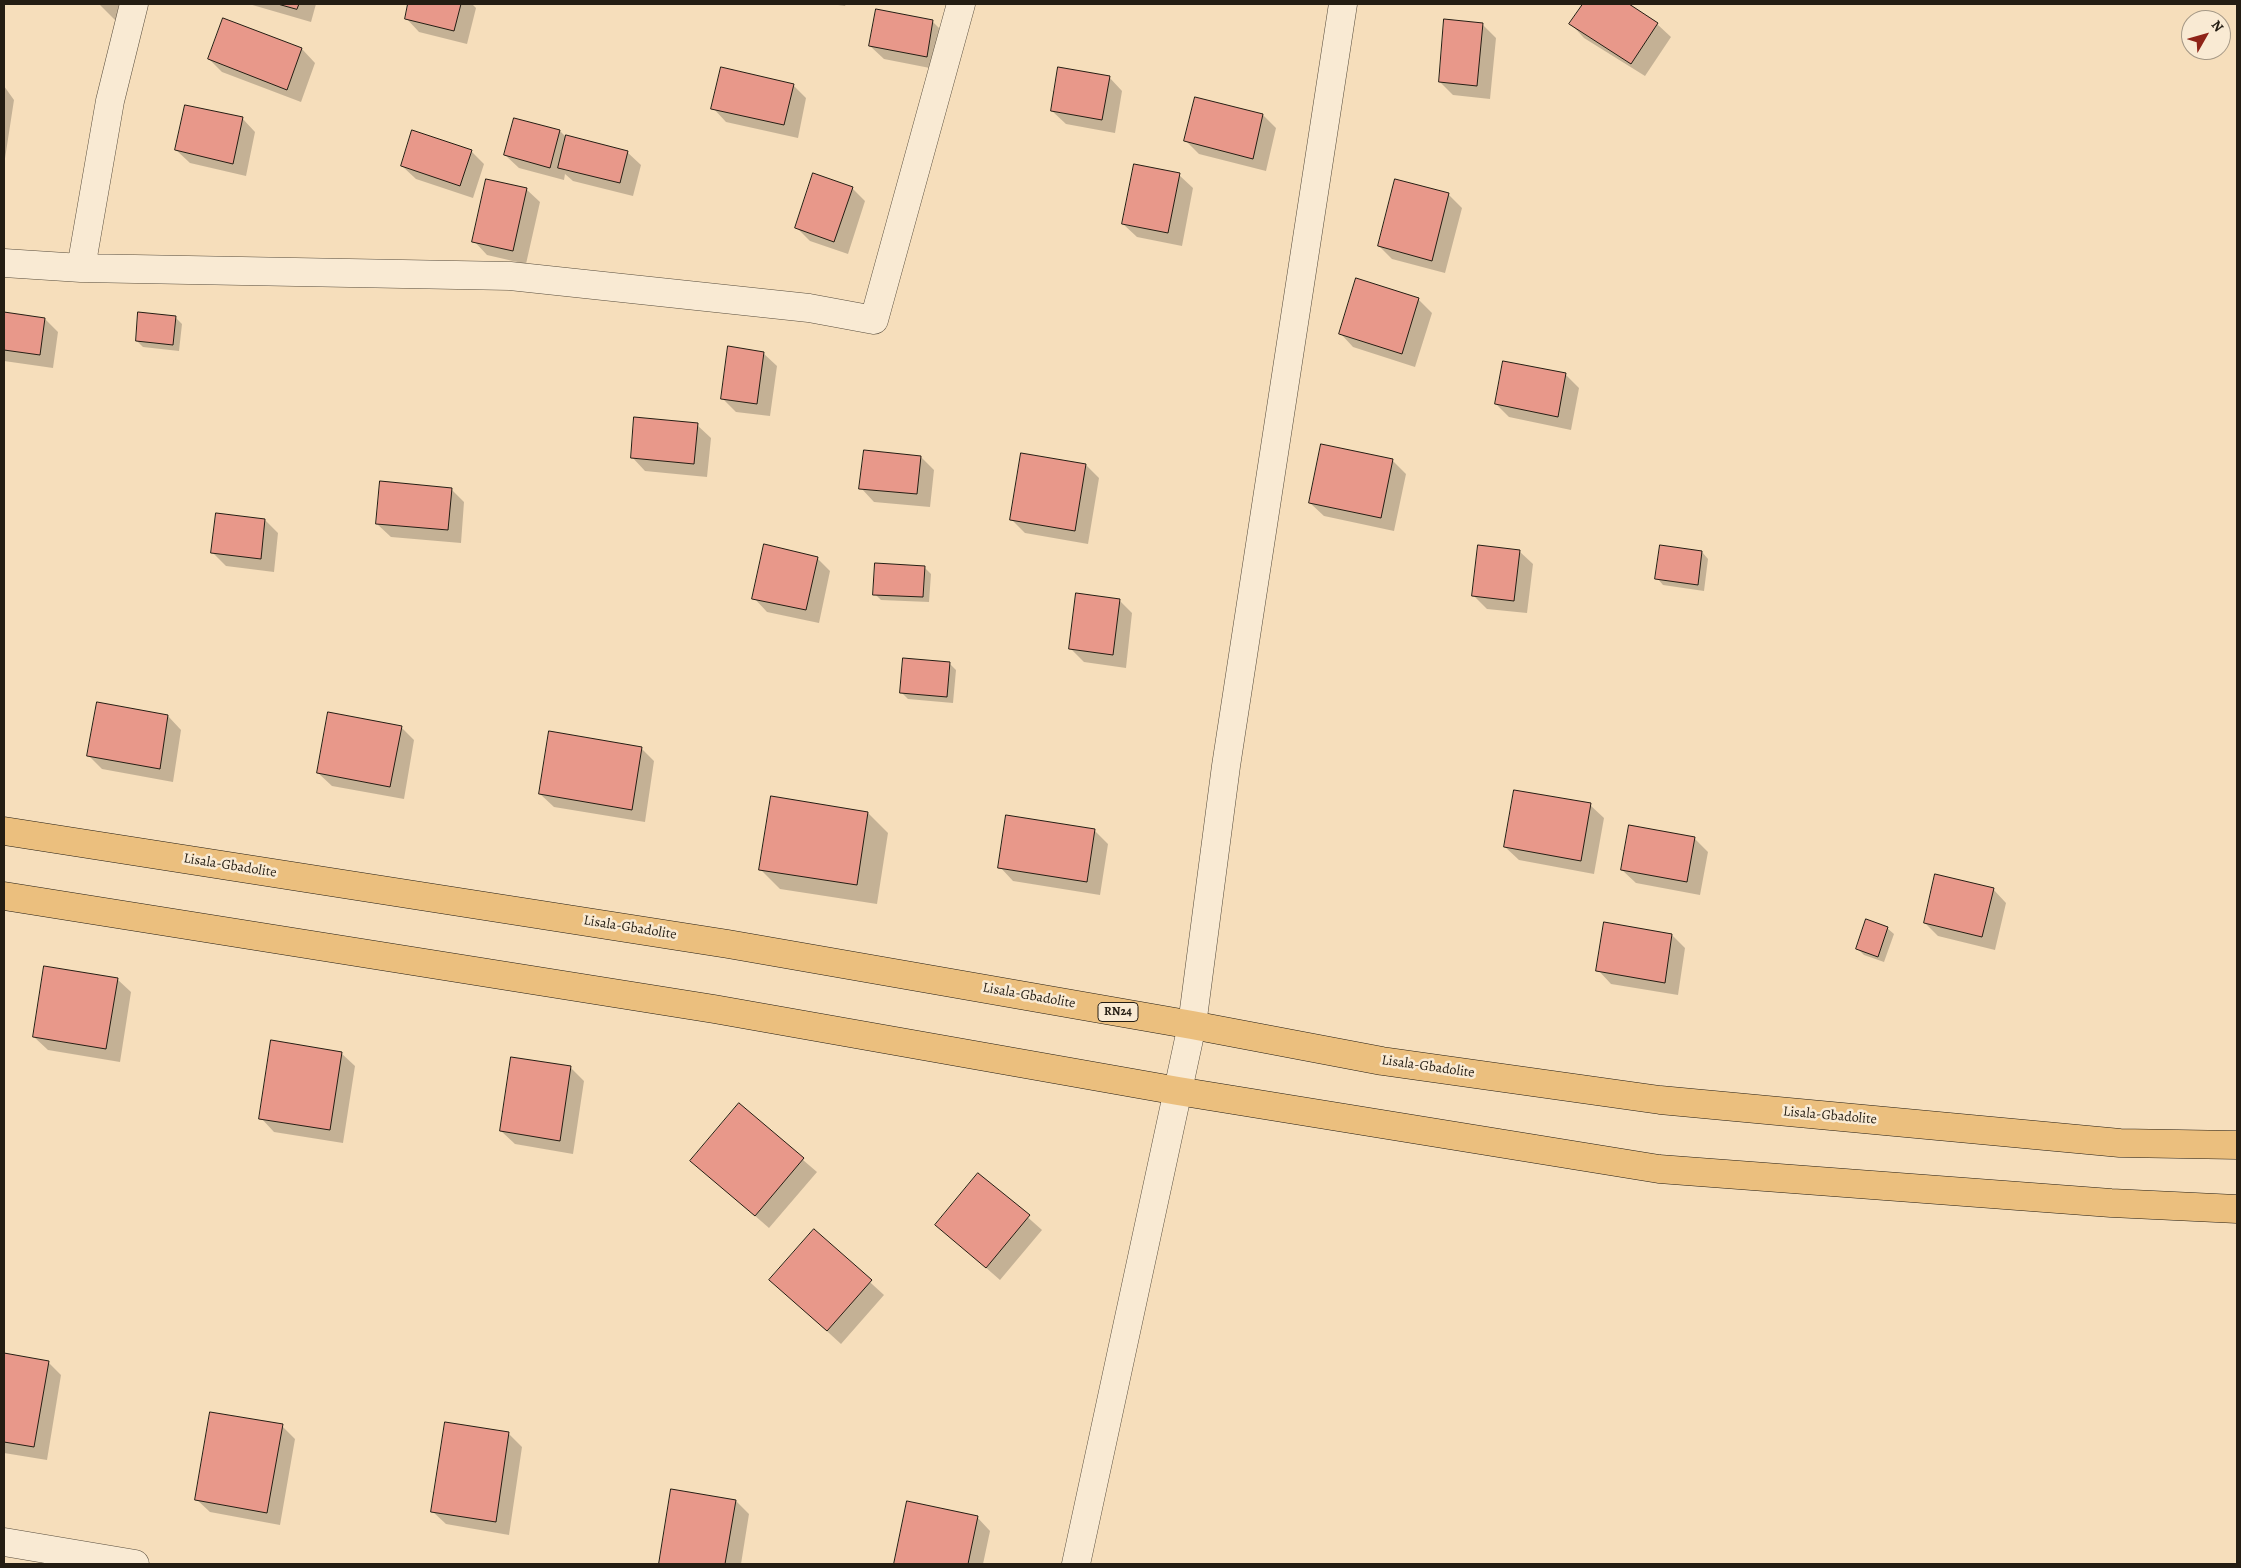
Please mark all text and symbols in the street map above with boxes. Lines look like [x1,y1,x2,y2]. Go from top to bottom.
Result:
north arrow [2181,10,2231,60]
text: N [2207,16,2228,36]
street label: Lisala-Gbadolite [182,850,278,882]
street label: Lisala-Gbadolite [582,912,678,944]
street label: Lisala-Gbadolite [981,980,1077,1012]
road number: RN24 [1098,1002,1138,1022]
street label: Lisala-Gbadolite [1380,1052,1476,1082]
street label: Lisala-Gbadolite [1782,1104,1878,1128]

